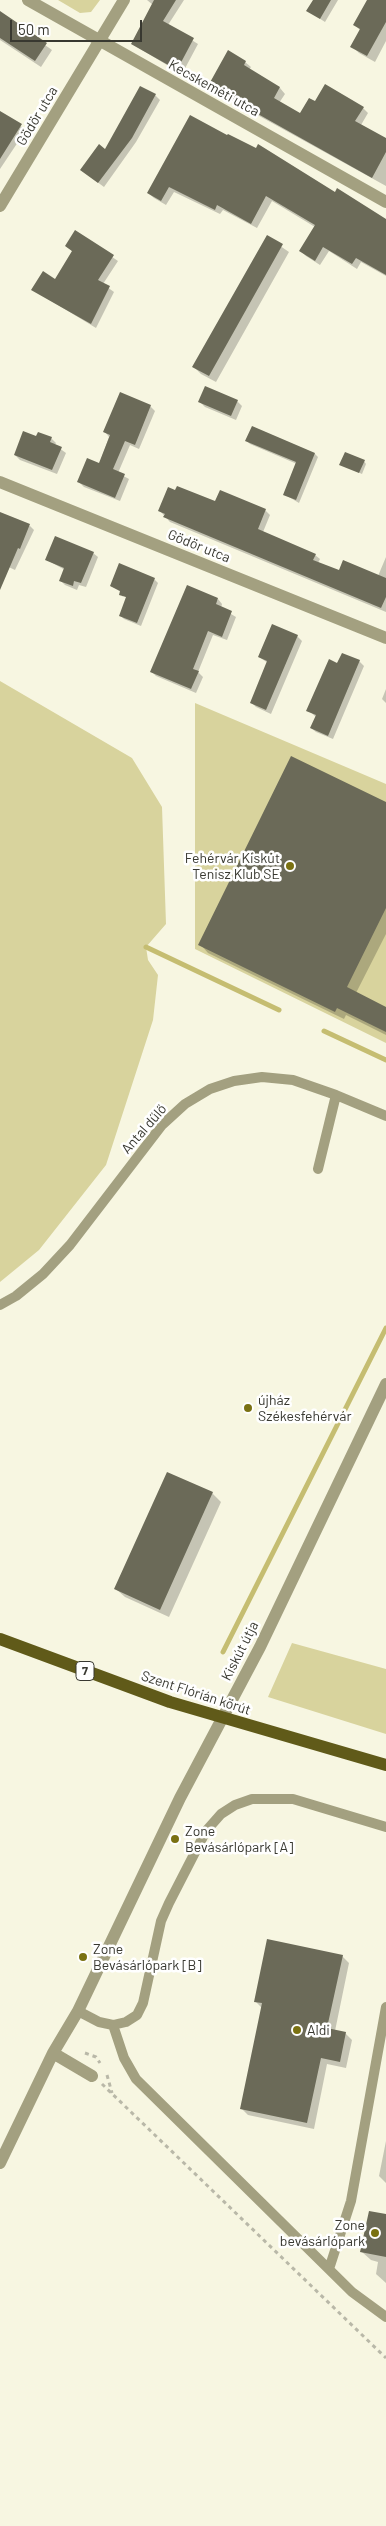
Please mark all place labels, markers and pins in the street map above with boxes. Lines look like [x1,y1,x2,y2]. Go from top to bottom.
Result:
place label: Fehérvár Kiskút Tenisz Klub SE [185,850,280,882]
marker: Fehérvár Kiskút Tenisz Klub SE [284,860,296,872]
place label: újház Székesfehérvár [258,1392,352,1424]
marker: újház Székesfehérvár [242,1402,254,1414]
place label: Zone Bevásárlópark [A] [185,1823,293,1855]
marker: Zone Bevásárlópark [A] [169,1833,181,1845]
place label: Zone Bevásárlópark [B] [93,1941,202,1974]
marker: Zone Bevásárlópark [B] [77,1951,89,1963]
place label: Aldi [307,2022,330,2038]
marker: Aldi [291,2024,303,2036]
place label: Zone bevásárlópark [280,2217,365,2250]
marker: Zone bevásárlópark [369,2227,381,2239]

